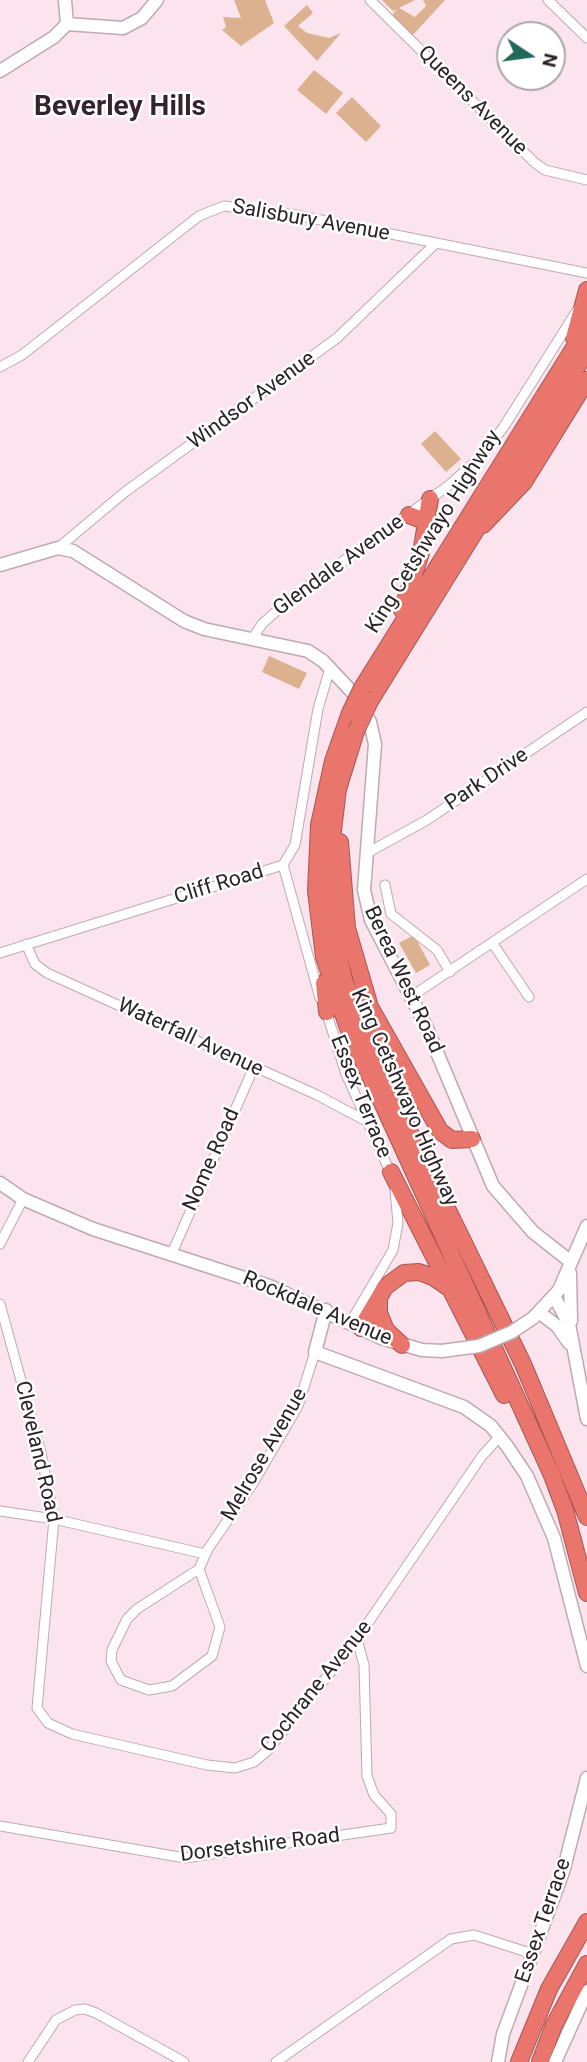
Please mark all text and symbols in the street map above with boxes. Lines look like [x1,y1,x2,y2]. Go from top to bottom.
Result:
north arrow [496,21,566,91]
street label: Queens Avenue [412,41,532,161]
text: N [537,51,563,70]
district label: Beverley Hills [34,91,206,125]
street label: Salisbury Avenue [230,195,392,247]
street label: Windsor Avenue [184,346,320,456]
street label: King Cetshwayo Highway [361,426,507,638]
street label: Glendale Avenue [269,510,409,622]
street label: Park Drive [441,743,533,817]
street label: Cliff Road [171,860,267,910]
street label: Berea West Road [358,902,448,1058]
street label: King Cetshwayo Highway [345,985,463,1211]
street label: Waterfall Avenue [113,993,267,1083]
street label: Essex Terrace [324,1032,396,1162]
street label: Nome Road [178,1105,246,1215]
street label: Rockdale Avenue [239,1266,395,1352]
street label: Cleveland Road [8,1379,66,1525]
street label: Melrose Avenue [217,1384,313,1526]
street label: Cochrane Avenue [256,1616,378,1758]
street label: Dorsetshire Road [179,1824,341,1868]
street label: Essex Terrace [511,1855,577,1987]

